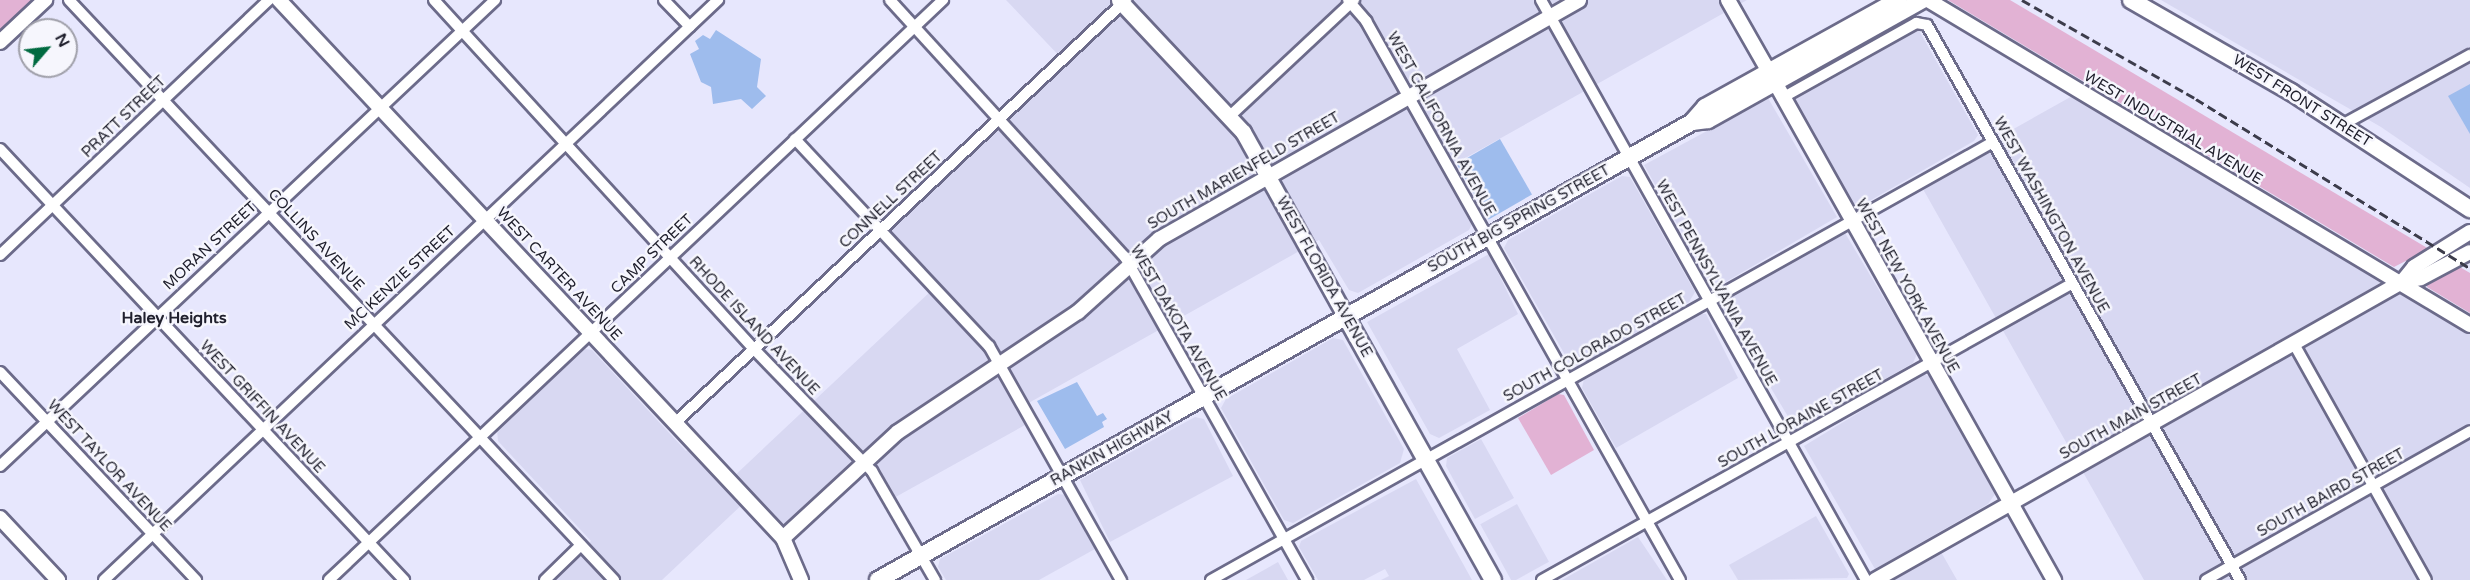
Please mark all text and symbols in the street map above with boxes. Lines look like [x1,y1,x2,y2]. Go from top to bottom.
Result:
north arrow [18,18,78,78]
street label: WEST CALIFORNIA AVENUE [1383,29,1499,219]
text: N [50,30,74,51]
street label: WEST FRONT STREET [2229,51,2375,151]
street label: WEST INDUSTRIAL AVENUE [2080,67,2266,189]
street label: PRATT STREET [78,72,170,162]
street label: SOUTH MARIENFELD STREET [1145,109,1343,233]
street label: WEST WASHINGTON AVENUE [1989,114,2113,316]
street label: CONNELL STREET [836,148,946,252]
street label: SOUTH BIG SPRING STREET [1425,161,1613,277]
street label: WEST PENNSYLVANIA AVENUE [1652,177,1780,389]
street label: COLLINS AVENUE [264,185,368,295]
street label: WEST FLORIDA AVENUE [1272,193,1376,361]
street label: WEST NEW YORK AVENUE [1851,196,1963,376]
street label: MORAN STREET [160,198,260,294]
street label: WEST CARTER AVENUE [493,204,625,344]
street label: CAMP STREET [607,210,697,298]
street label: MC KENZIE STREET [341,222,459,334]
street label: WEST DAKOTA AVENUE [1126,242,1230,404]
street label: RHODE ISLAND AVENUE [685,253,823,399]
street label: SOUTH COLORADO STREET [1500,290,1690,406]
district label: Haley Heights [121,308,227,328]
street label: WEST GRIFFIN AVENUE [196,337,328,477]
street label: SOUTH LORAINE STREET [1715,366,1887,472]
street label: SOUTH MAIN STREET [2057,370,2205,464]
street label: WEST TAYLOR AVENUE [43,396,175,536]
street label: RANKIN HIGHWAY [1048,408,1176,490]
street label: SOUTH BAIRD STREET [2254,445,2408,541]

